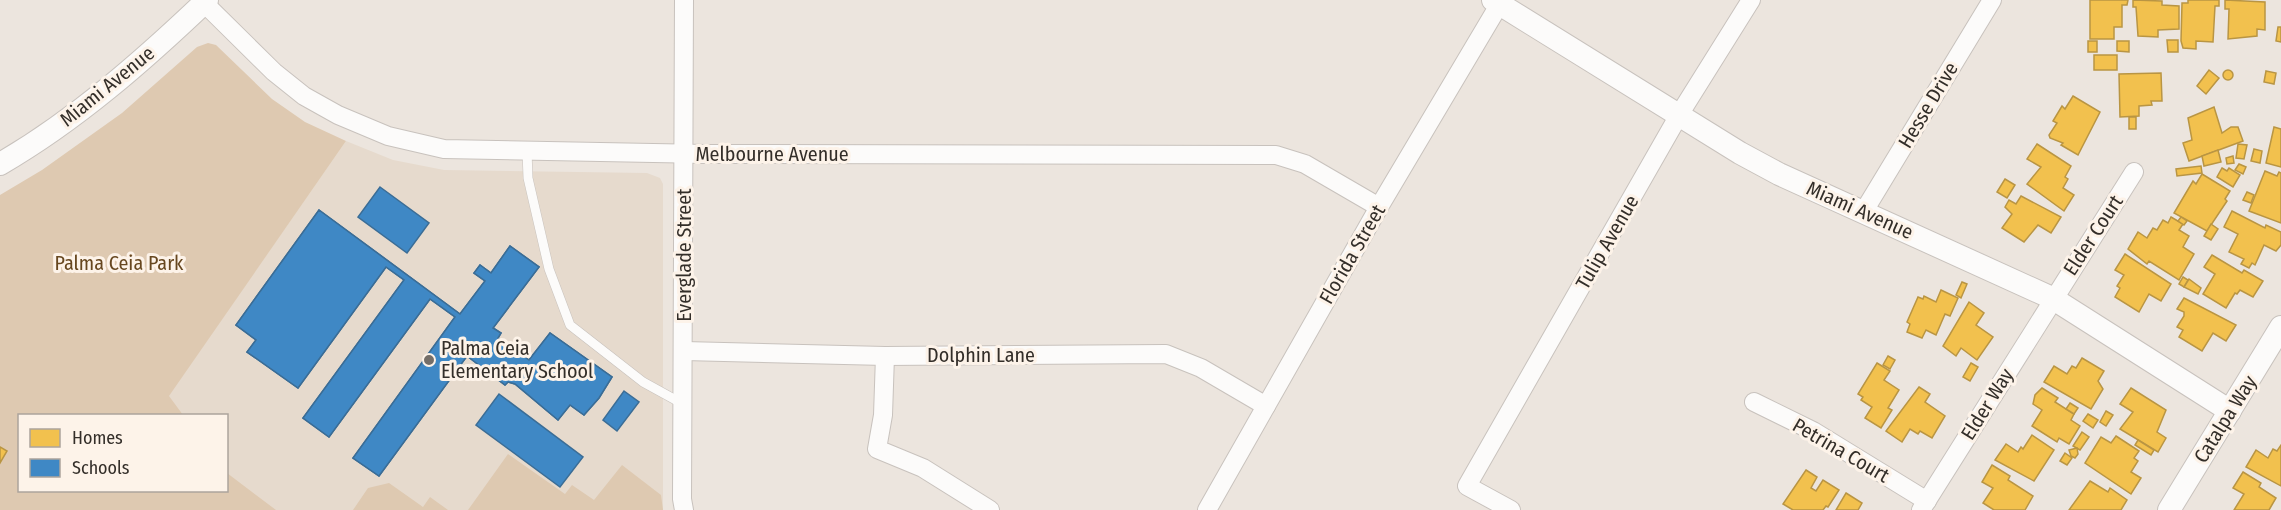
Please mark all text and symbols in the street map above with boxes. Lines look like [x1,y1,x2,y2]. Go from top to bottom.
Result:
street label: Miami Avenue [55,41,159,131]
street label: Hesse Drive [1893,58,1963,152]
street label: Melbourne Avenue [695,142,849,166]
street label: Miami Avenue [1803,176,1917,244]
street label: Everglade Street [672,188,696,322]
street label: Elder Court [2058,190,2128,280]
street label: Tulip Avenue [1570,191,1644,293]
street label: Florida Street [1314,200,1390,308]
park label: Palma Ceia Park [55,251,184,275]
place label: Palma Ceia Elementary School [441,336,593,383]
street label: Dolphin Lane [927,343,1035,367]
marker: Palma Ceia Elementary School [422,353,436,367]
street label: Elder Way [1956,364,2018,444]
street label: Catalpa Way [2189,371,2261,467]
street label: Petrina Court [1788,413,1894,488]
legend [18,414,228,492]
text: Homes [72,427,123,449]
text: Schools [72,457,130,479]

